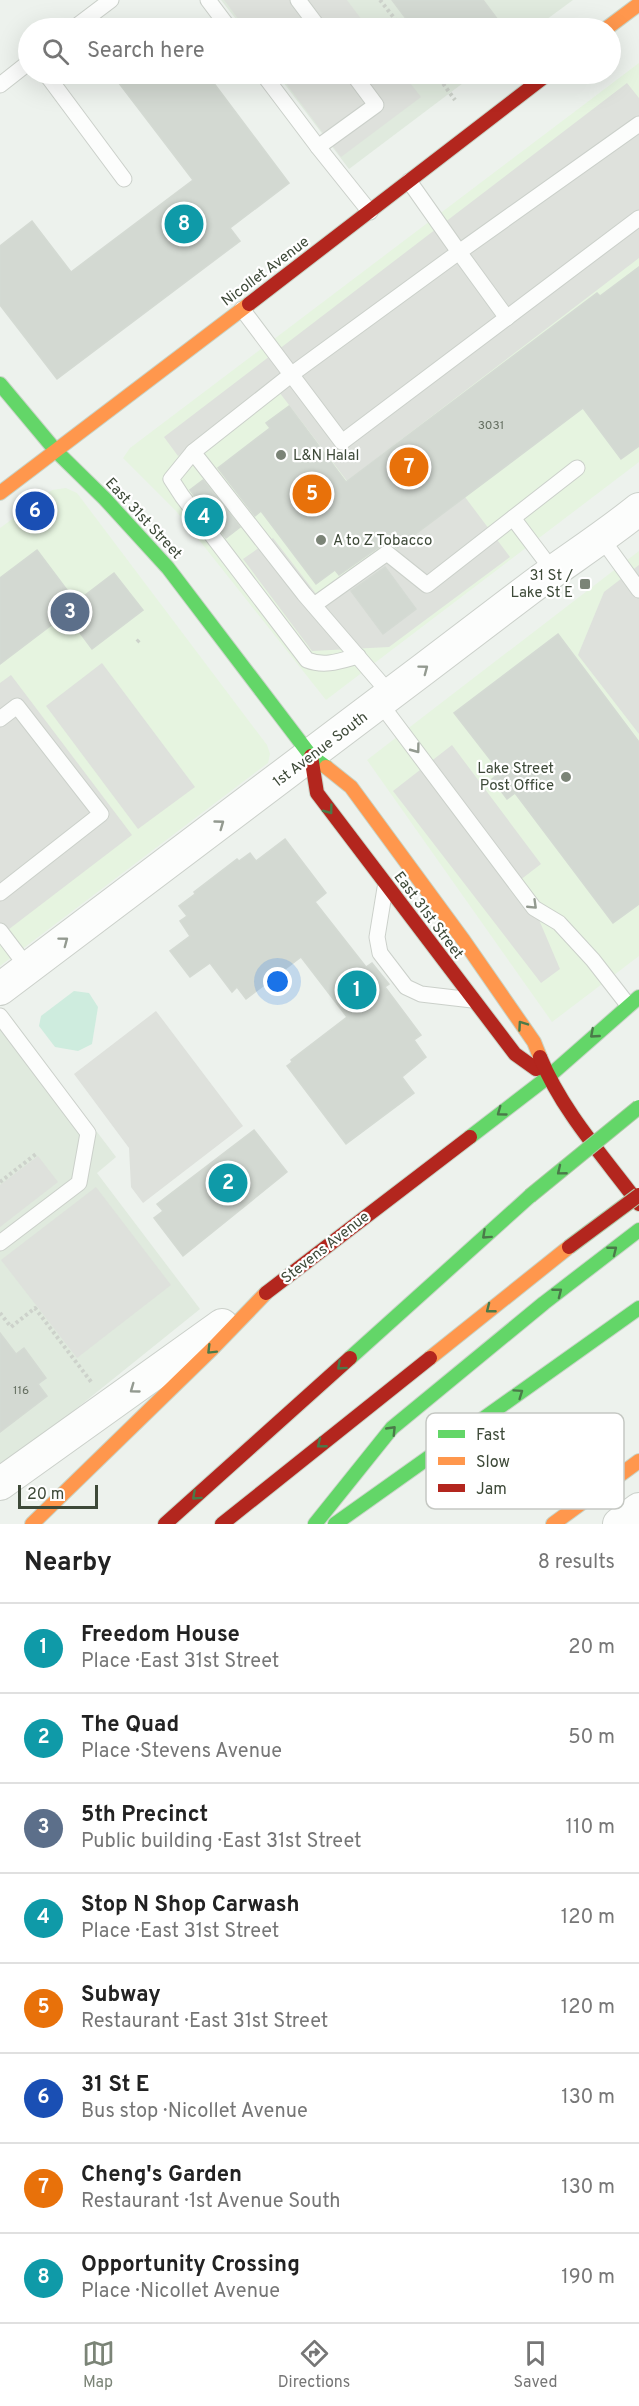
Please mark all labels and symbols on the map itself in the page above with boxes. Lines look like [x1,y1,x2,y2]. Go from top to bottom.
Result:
pin: 8 [164,202,204,246]
street label: Nicollet Avenue [218,233,314,311]
house number: 3031 [478,418,504,434]
pin: 7 [390,444,428,490]
place label: L&N Halal [293,447,359,466]
marker: L&N Halal [274,448,288,462]
pin: 5 [292,472,332,516]
street label: East 31st Street [100,474,186,564]
pin: 6 [15,488,54,534]
pin: 4 [184,494,224,540]
place label: A to Z Tobacco [333,532,432,551]
marker: A to Z Tobacco [314,533,328,547]
place label: 31 St / Lake St E [511,567,574,603]
marker: 31 St / Lake St E [578,577,592,591]
pin: 3 [50,590,90,634]
one-way arrow [418,666,429,677]
street label: 1st Avenue South [270,708,372,792]
one-way arrow [409,743,420,754]
place label: Lake Street Post Office [477,760,554,796]
marker: Lake Street Post Office [559,770,573,784]
one-way arrow [322,803,333,814]
one-way arrow [213,820,224,831]
street label: East 31st Street [389,868,467,963]
one-way arrow [526,898,537,909]
one-way arrow [57,937,68,948]
your location [263,967,292,996]
pin: 1 [338,968,376,1012]
one-way arrow [518,1021,529,1032]
one-way arrow [590,1027,601,1038]
one-way arrow [496,1105,507,1116]
pin: 2 [208,1160,248,1206]
one-way arrow [557,1163,568,1174]
street label: Stevens Avenue [278,1208,374,1288]
one-way arrow [482,1228,493,1239]
one-way arrow [606,1246,617,1257]
one-way arrow [551,1289,562,1300]
one-way arrow [486,1302,497,1313]
one-way arrow [207,1344,218,1354]
one-way arrow [337,1359,348,1370]
one-way arrow [129,1382,140,1393]
house number: 116 [13,1383,29,1399]
one-way arrow [512,1389,523,1400]
legend [426,1413,624,1509]
one-way arrow [385,1426,396,1436]
text: Fast [476,1426,506,1446]
one-way arrow [317,1437,328,1448]
text: Slow [476,1453,510,1473]
text: Jam [476,1480,507,1500]
scale bar [18,1482,98,1510]
one-way arrow [192,1489,203,1500]

